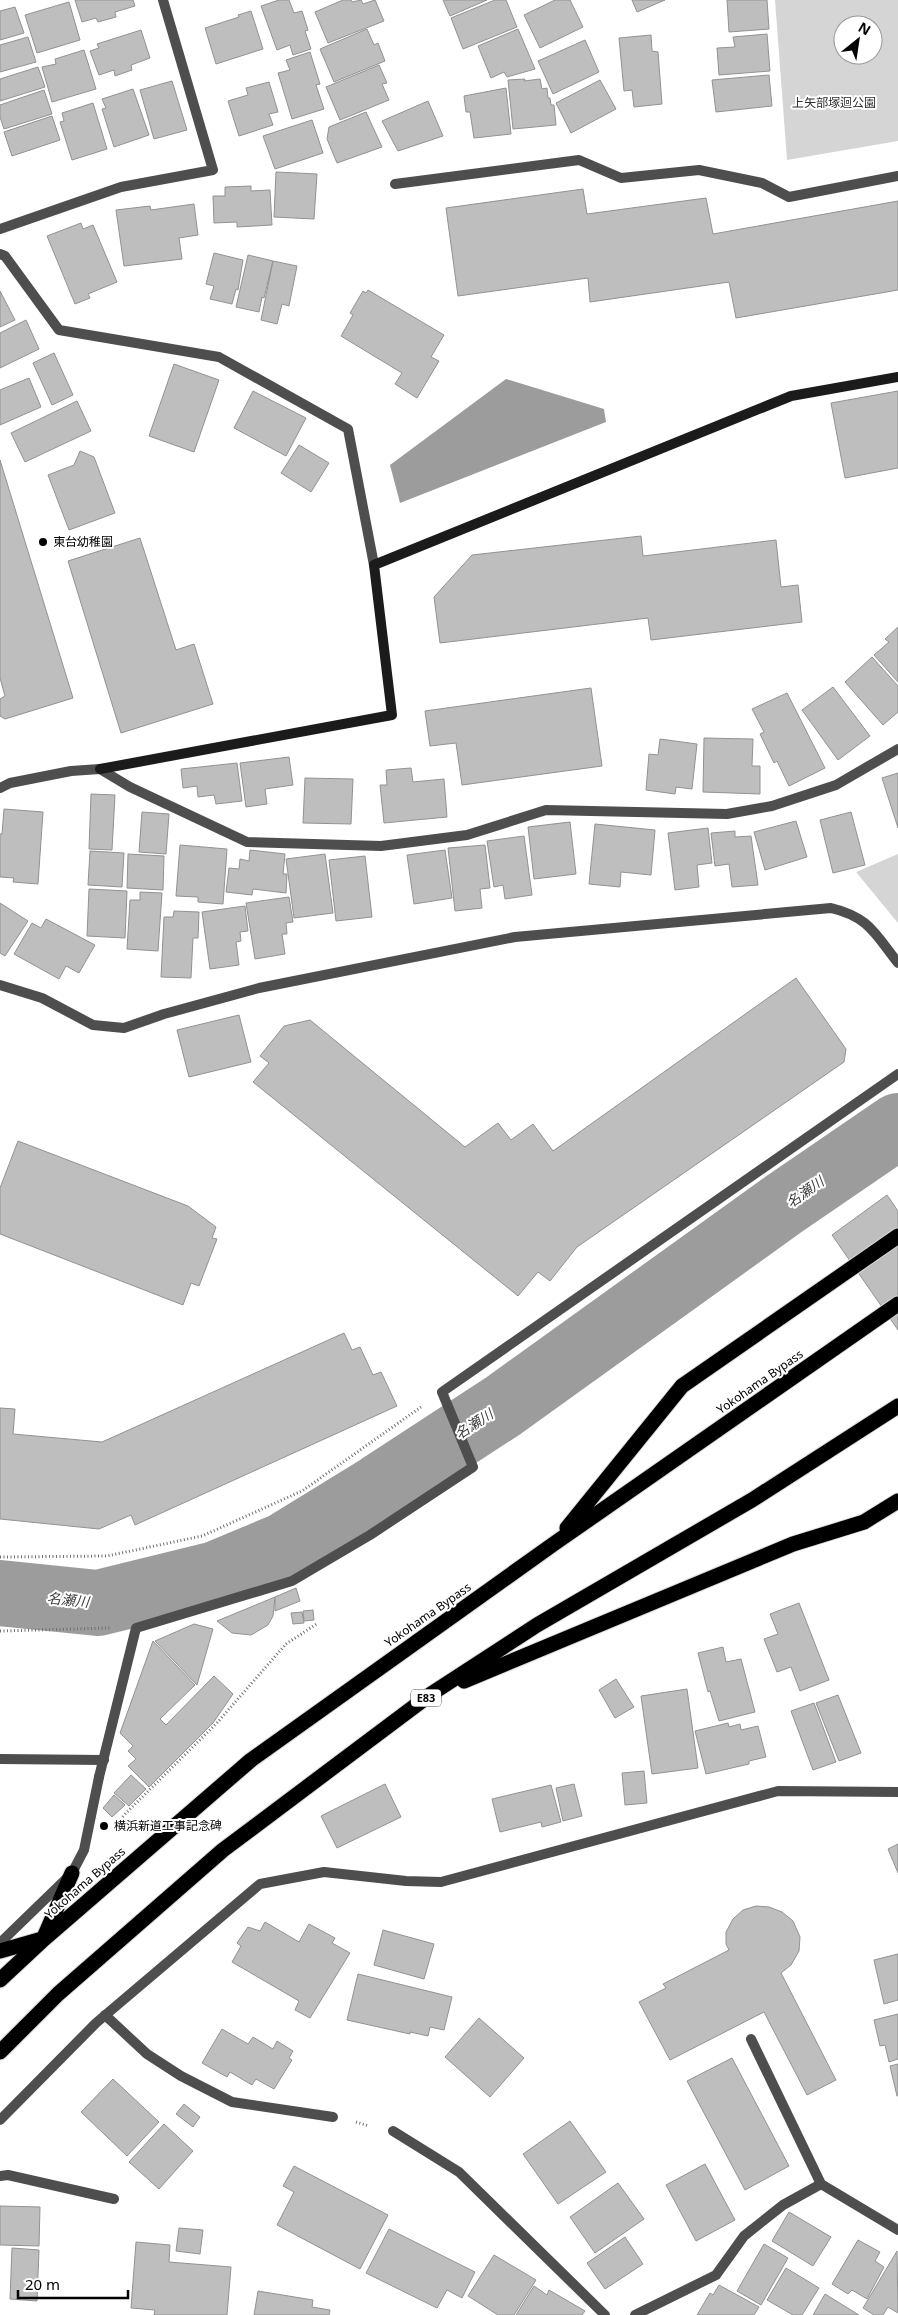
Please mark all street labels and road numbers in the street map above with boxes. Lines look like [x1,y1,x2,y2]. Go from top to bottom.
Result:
street label: Yokohama Bypass [713,1345,807,1418]
street label: Yokohama Bypass [381,1578,475,1651]
road number: E83 [411,1690,441,1706]
street label: Yokohama Bypass [41,1843,129,1922]

